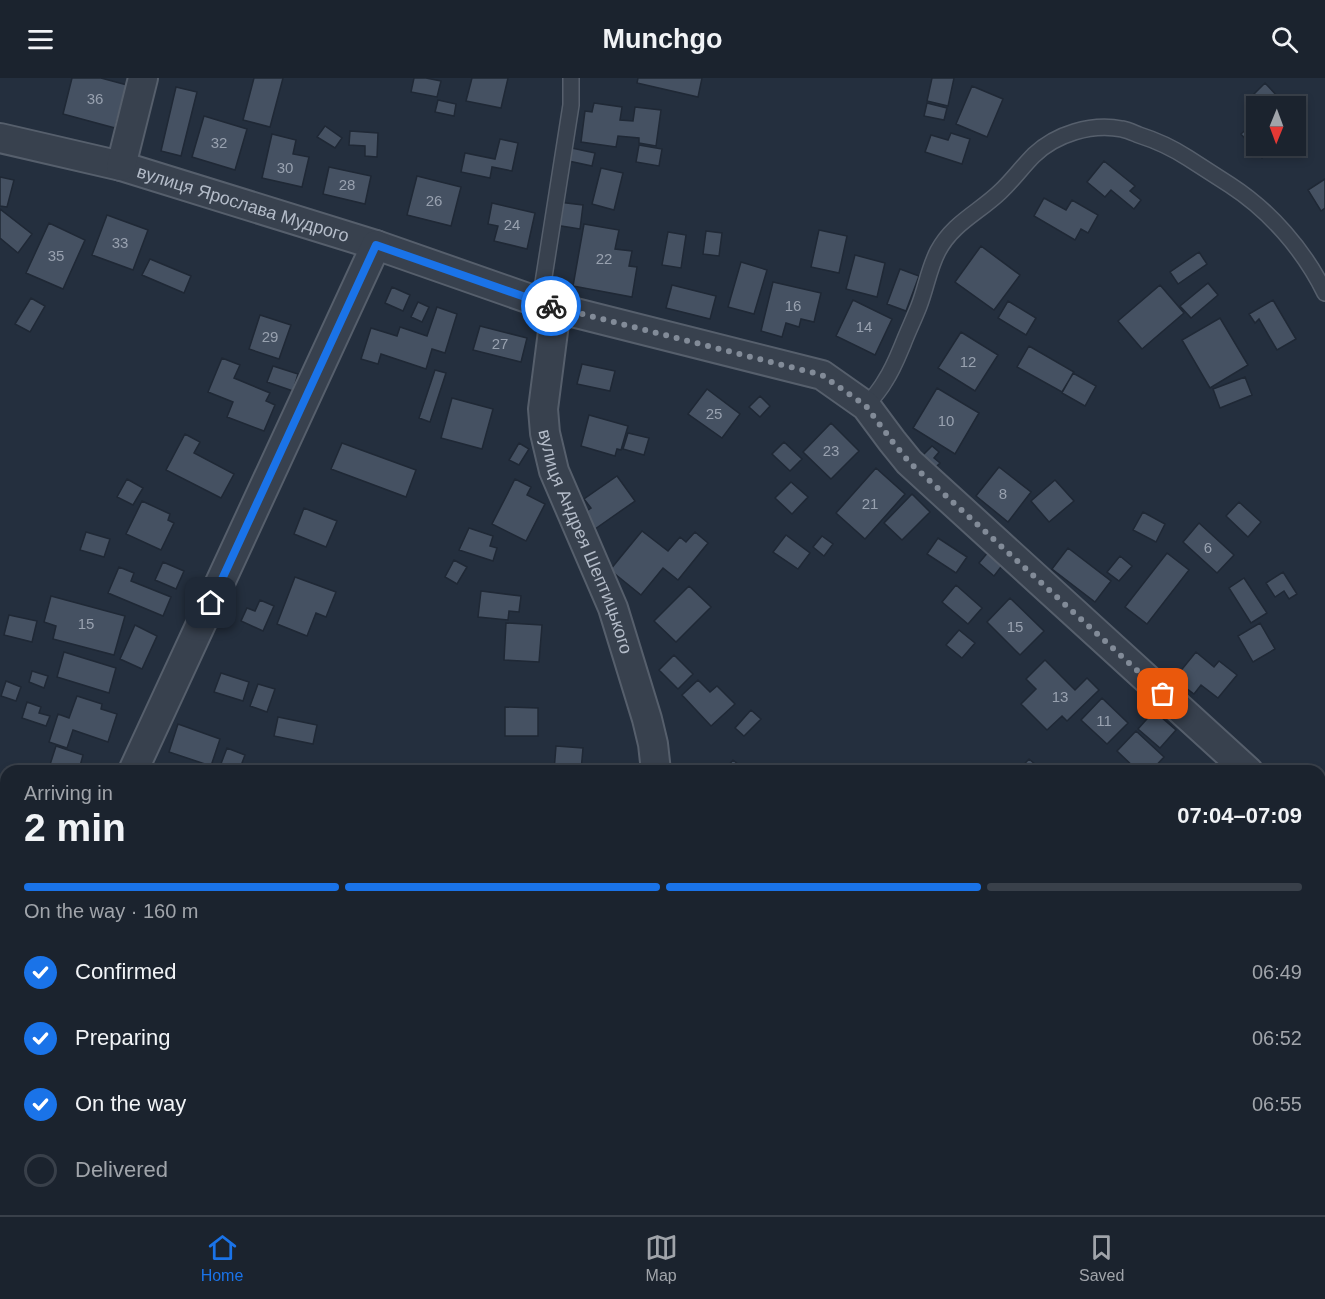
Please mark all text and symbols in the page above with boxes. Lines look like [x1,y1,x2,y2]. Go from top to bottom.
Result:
icon: menu [24,23,57,56]
icon: search [1268,23,1301,56]
text: Munchgo [603,24,722,54]
house number: 36 [87,90,103,107]
north arrow [1246,96,1306,156]
map controls [1246,96,1306,156]
house number: 32 [211,134,227,151]
house number: 30 [277,159,293,176]
street label: вулиця Ярослава Мудрого [135,162,351,246]
house number: 28 [339,176,355,193]
house number: 26 [426,192,442,209]
house number: 24 [504,216,520,233]
house number: 33 [112,234,128,251]
house number: 35 [48,247,64,264]
house number: 22 [596,250,612,267]
courier [521,276,581,336]
icon: bike [535,290,568,323]
house number: 16 [785,297,801,314]
house number: 14 [856,318,872,335]
house number: 29 [262,328,278,345]
house number: 27 [492,335,508,352]
house number: 12 [960,353,976,370]
house number: 25 [706,405,722,422]
house number: 10 [938,412,954,429]
street label: вулиця Андрея Шептицького [534,427,636,656]
house number: 23 [823,442,839,459]
house number: 8 [999,485,1007,502]
house number: 21 [862,495,878,512]
house number: 6 [1204,539,1212,556]
pin [185,577,236,628]
icon: home [194,586,227,619]
house number: 15 [78,615,94,632]
house number: 15 [1007,618,1023,635]
pin [1137,668,1188,719]
icon: bag [1146,677,1179,710]
house number: 13 [1052,688,1068,705]
house number: 11 [1096,712,1112,729]
text: Arriving in [24,782,113,804]
text: 07:04–07:09 [1177,803,1302,828]
text: 2 min [24,806,126,849]
text: On the way · 160 m [24,900,199,922]
icon: check [24,956,57,989]
text: Confirmed [75,959,176,984]
text: 06:49 [1252,961,1302,983]
icon: check [24,1022,57,1055]
text: Preparing [75,1025,170,1050]
text: 06:52 [1252,1027,1302,1049]
icon: check [24,1088,57,1121]
text: On the way [75,1091,186,1116]
text: 06:55 [1252,1093,1302,1115]
text: Delivered [75,1157,168,1182]
tab: Home [201,1231,243,1285]
tab: Map [645,1231,678,1285]
tab: Saved [1079,1231,1124,1285]

